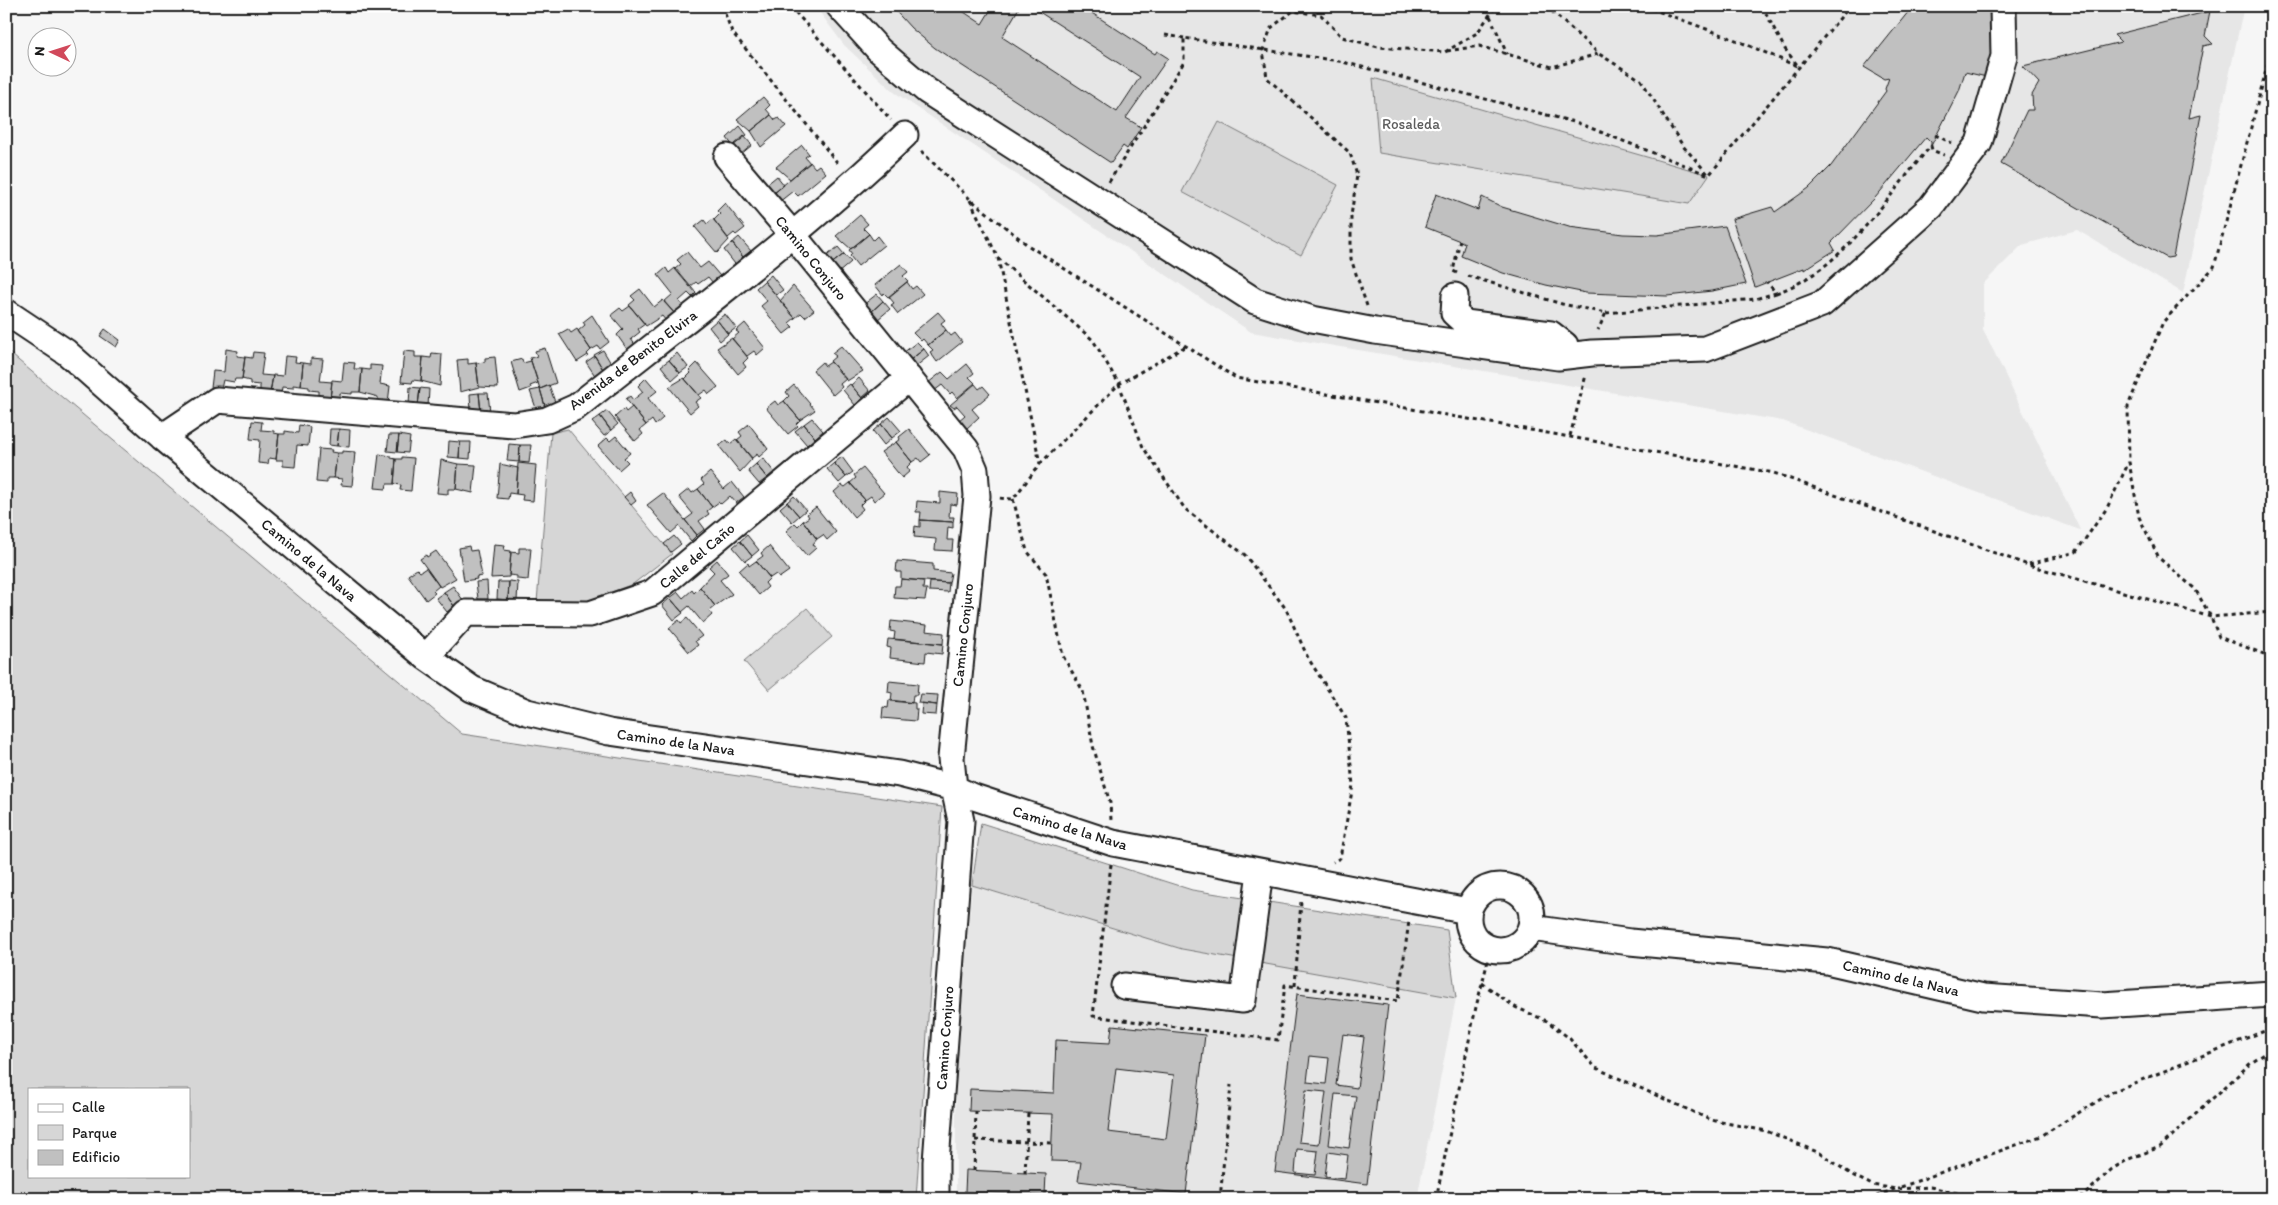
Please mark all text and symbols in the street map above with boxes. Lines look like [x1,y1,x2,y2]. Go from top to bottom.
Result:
north arrow [28,28,78,78]
text: N [31,46,48,56]
park label: Rosaleda [1382,115,1440,133]
street label: Camino Conjuro [771,212,851,304]
street label: Avenida de Benito Elvira [565,306,701,414]
street label: Camino de la Nava [258,515,361,605]
street label: Calle del Caño [656,519,738,593]
street label: Camino Conjuro [949,582,977,688]
street label: Camino de la Nava [616,725,736,759]
street label: Camino de la Nava [1010,802,1130,854]
street label: Camino de la Nava [1841,956,1961,1000]
street label: Camino Conjuro [932,986,958,1090]
legend [28,1088,190,1178]
text: Calle [72,1098,105,1116]
text: Parque [72,1124,117,1142]
text: Edificio [72,1148,120,1166]

